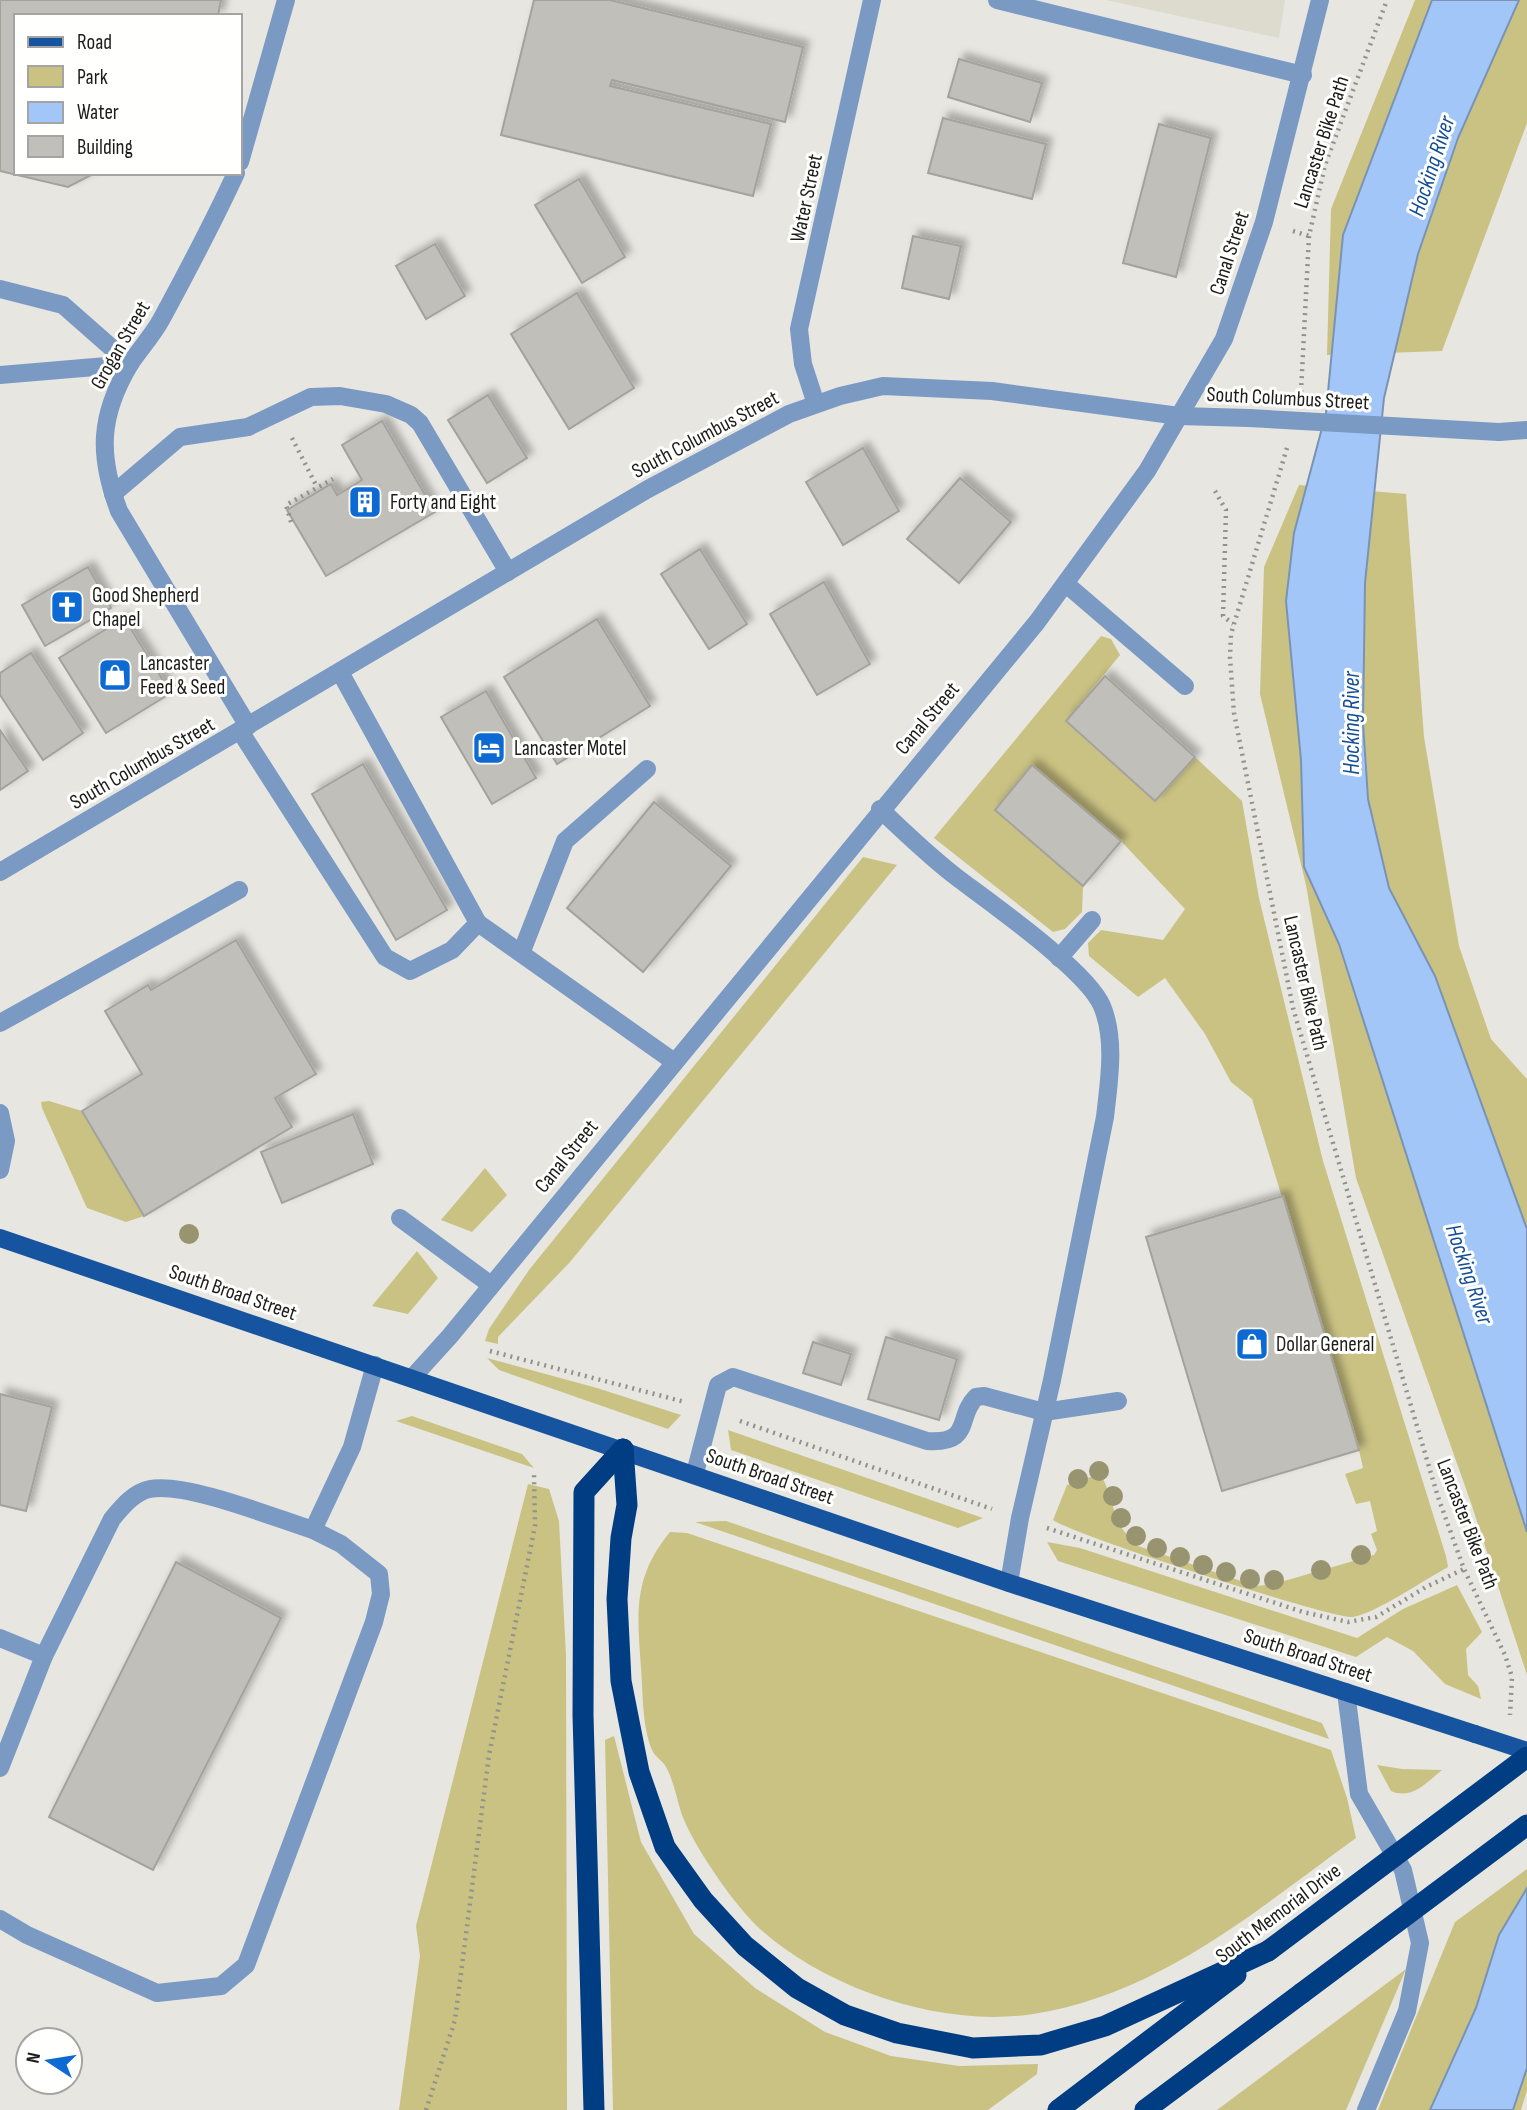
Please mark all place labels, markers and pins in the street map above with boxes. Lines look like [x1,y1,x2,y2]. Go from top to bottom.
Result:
building icon: Forty and Eight [346,483,384,521]
place label: Forty and Eight [390,490,496,515]
place label: Good Shepherd Chapel [92,583,199,632]
church icon: Good Shepherd Chapel [48,588,86,626]
place label: Lancaster Feed & Seed [140,651,225,700]
shop icon: Lancaster Feed & Seed [96,656,134,694]
hotel icon: Lancaster Motel [470,729,508,767]
place label: Lancaster Motel [514,736,626,761]
shop icon: Dollar General [1233,1325,1271,1363]
place label: Dollar General [1276,1332,1374,1357]

